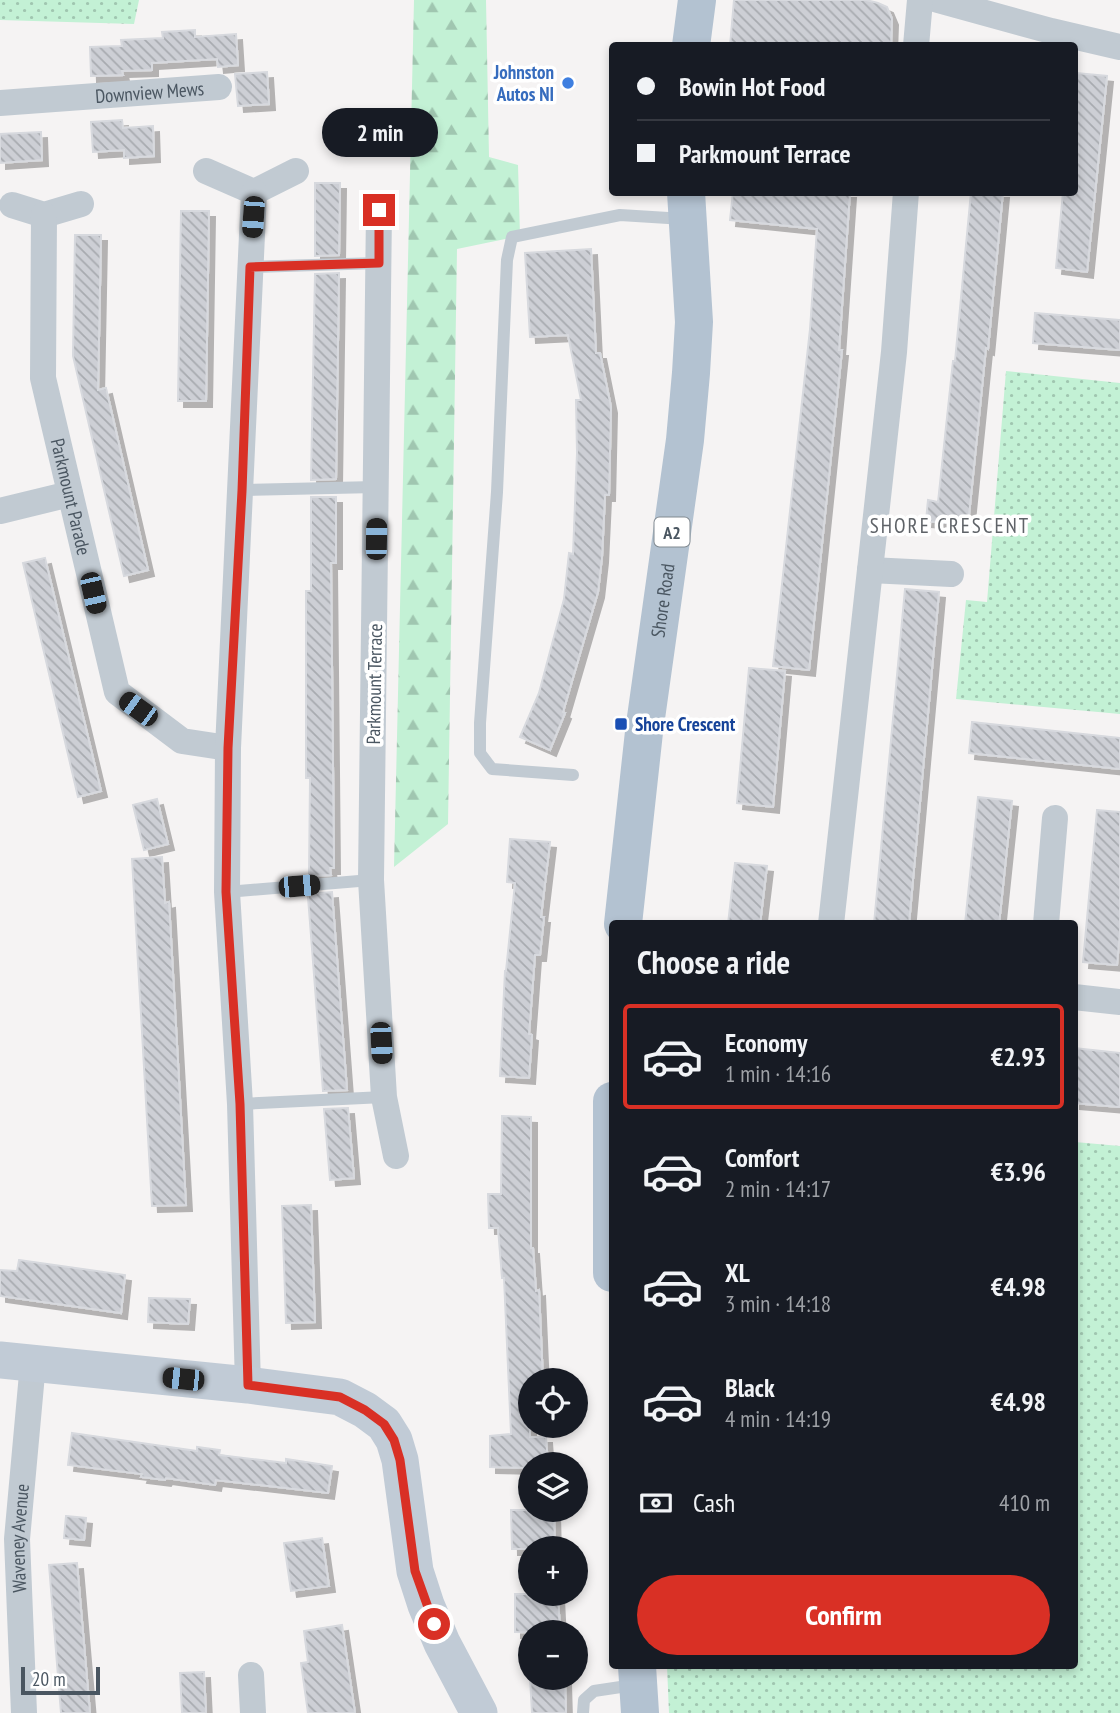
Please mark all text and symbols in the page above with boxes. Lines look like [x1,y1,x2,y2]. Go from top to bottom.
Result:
place label: Johnston Autos NI [493,60,554,106]
text: Bowin Hot Food [679,70,825,103]
marker: Johnston Autos NI [560,75,576,91]
street label: Downview Mews [94,76,205,108]
callout: 2 min [321,108,437,158]
text: 2 min [357,118,403,147]
text: Parkmount Terrace [679,137,851,170]
route end [363,194,395,226]
car [242,195,265,239]
street label: Parkmount Parade [46,436,96,558]
district label: SHORE CRESCENT [870,512,1030,539]
car [366,518,387,560]
road number: A2 [654,518,690,546]
street label: Shore Road [645,562,680,639]
car [79,570,108,616]
street label: Parkmount Terrace [361,623,387,745]
car [115,688,162,730]
place label: Shore Crescent [635,712,736,736]
marker: Shore Crescent [613,716,629,732]
car [278,874,321,898]
text: Choose a ride [637,941,790,983]
car [370,1021,393,1065]
icon: car [641,1025,704,1088]
text: Economy [725,1026,807,1059]
text: €2.93 [991,1040,1046,1073]
text: 1 min · 14:16 [725,1059,831,1088]
icon: car [641,1140,704,1203]
text: Comfort [725,1141,799,1174]
text: €3.96 [991,1155,1046,1188]
text: 2 min · 14:17 [725,1174,831,1203]
icon: car [641,1255,704,1318]
text: XL [725,1256,750,1289]
text: €4.98 [991,1270,1046,1303]
text: 3 min · 14:18 [725,1289,831,1318]
car [162,1366,205,1392]
map controls [518,1368,588,1690]
button: locate [518,1368,588,1438]
icon: car [641,1370,704,1433]
text: Black [725,1371,775,1404]
text: €4.98 [991,1385,1046,1418]
text: 4 min · 14:19 [725,1404,831,1433]
button: layers [518,1452,588,1522]
street label: Waveney Avenue [5,1483,34,1593]
icon: cash [637,1484,675,1522]
text: Cash [693,1486,735,1519]
text: 410 m [999,1488,1050,1517]
button: + [518,1536,588,1606]
button: Confirm [637,1575,1050,1655]
route start [418,1608,450,1640]
button: − [518,1620,588,1690]
scale bar [21,1664,100,1696]
text: 20 m [32,1667,66,1691]

